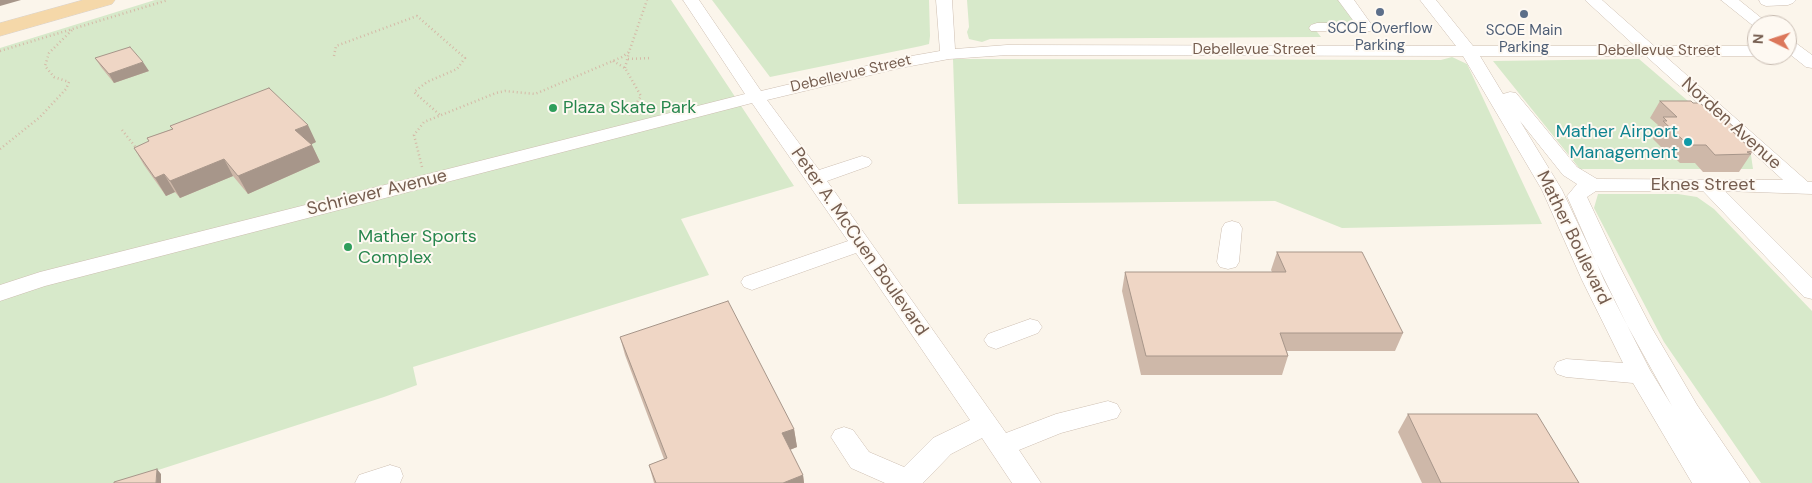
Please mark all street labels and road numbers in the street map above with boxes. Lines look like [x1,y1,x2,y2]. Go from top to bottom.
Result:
street label: Debellevue Street [1192,41,1316,59]
street label: Debellevue Street [1597,42,1721,60]
street label: Debellevue Street [789,51,913,97]
street label: Norden Avenue [1677,73,1785,175]
street label: Peter A. McCuen Boulevard [786,144,932,340]
street label: Schriever Avenue [305,165,449,221]
street label: Mather Boulevard [1531,168,1615,308]
street label: Eknes Street [1651,174,1755,196]

